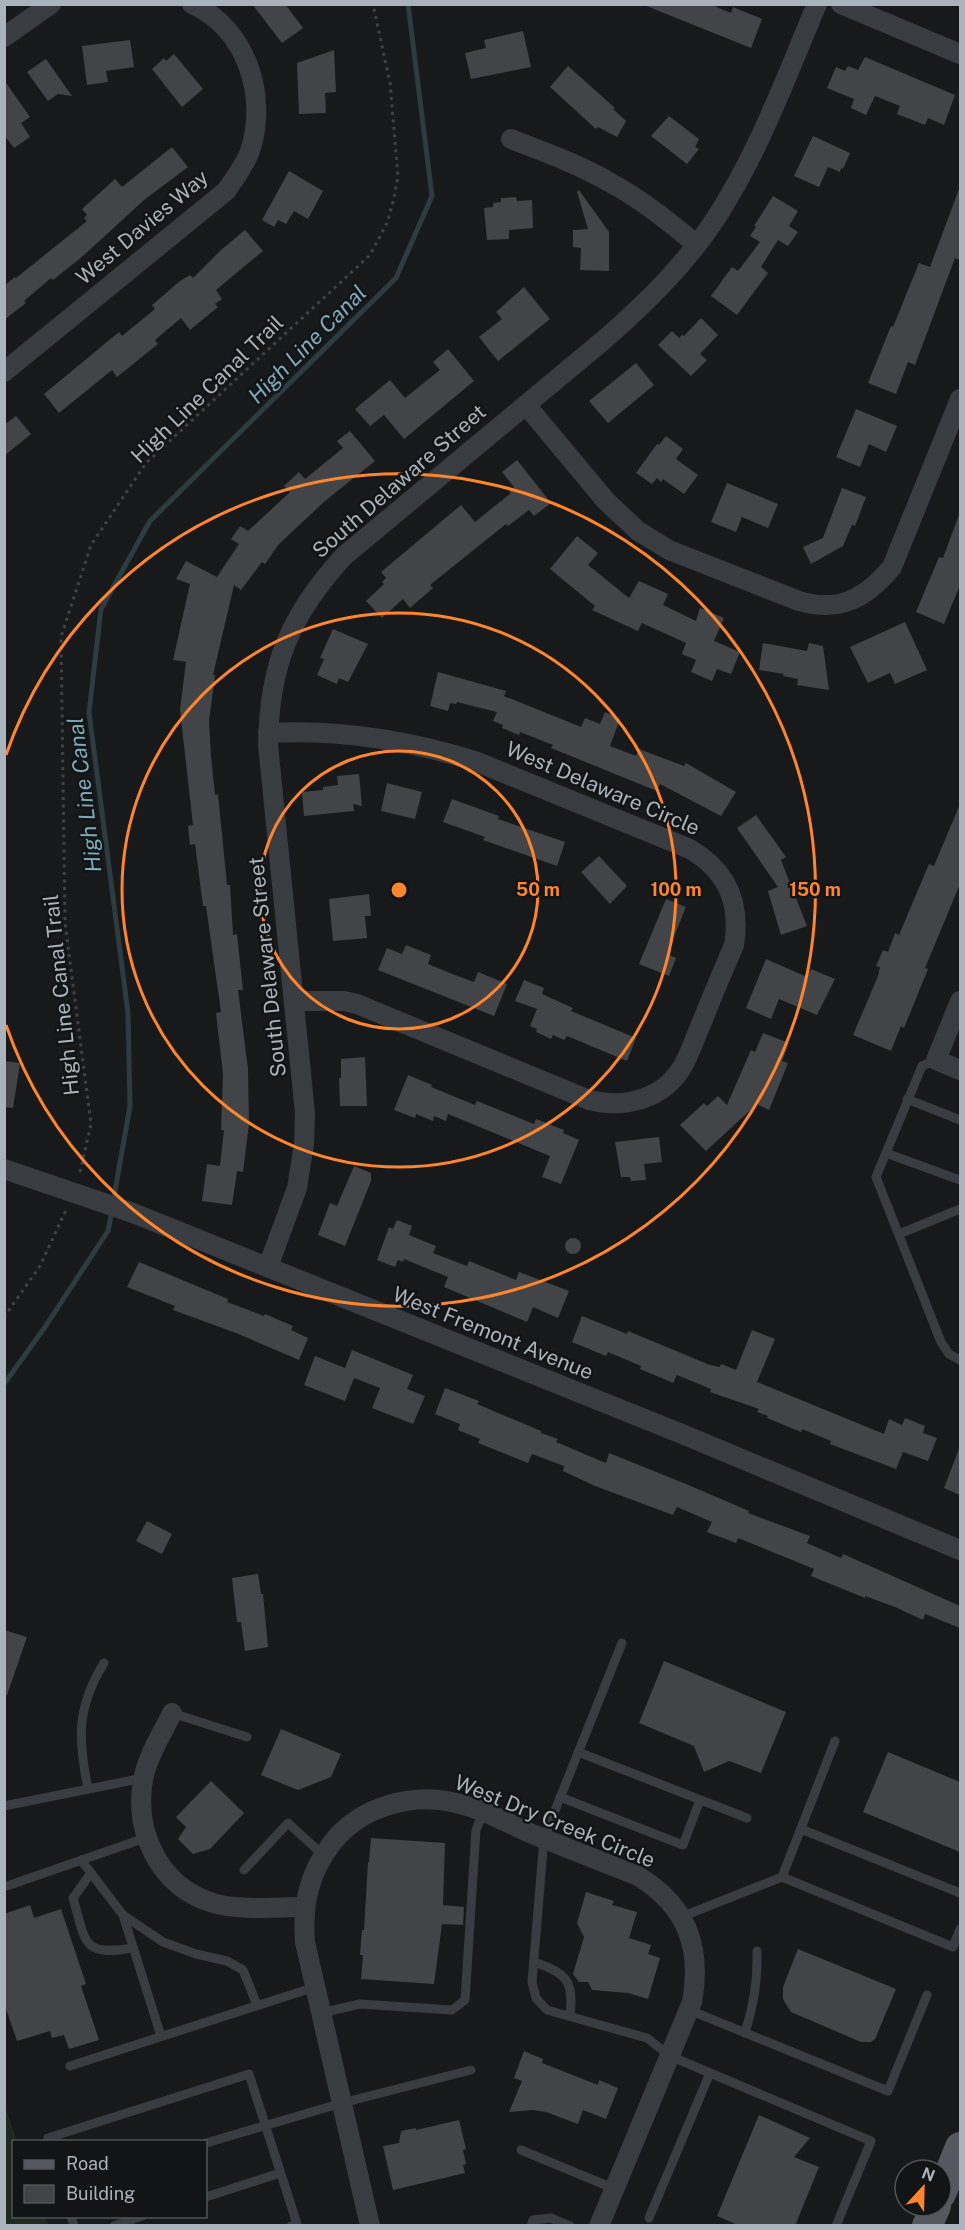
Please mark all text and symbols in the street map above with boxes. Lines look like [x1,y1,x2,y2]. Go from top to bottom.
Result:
street label: West Davies Way [71,164,213,290]
water label: High Line Canal [243,280,371,408]
street label: High Line Canal Trail [126,310,288,468]
street label: South Delaware Street [307,399,491,563]
water label: High Line Canal [62,716,106,874]
street label: West Delaware Circle [502,736,704,840]
street label: South Delaware Street [243,856,291,1078]
text: 50 m [516,879,560,900]
text: 100 m [650,879,702,900]
text: 150 m [789,879,841,900]
centre of rings [389,880,409,900]
street label: High Line Canal Trail [38,893,84,1097]
street label: West Fremont Avenue [389,1281,597,1385]
street label: West Dry Creek Circle [451,1769,659,1873]
legend [12,2140,207,2218]
text: Road [66,2153,109,2174]
north arrow [893,2158,953,2218]
text: N [919,2163,938,2186]
text: Building [66,2183,135,2204]

